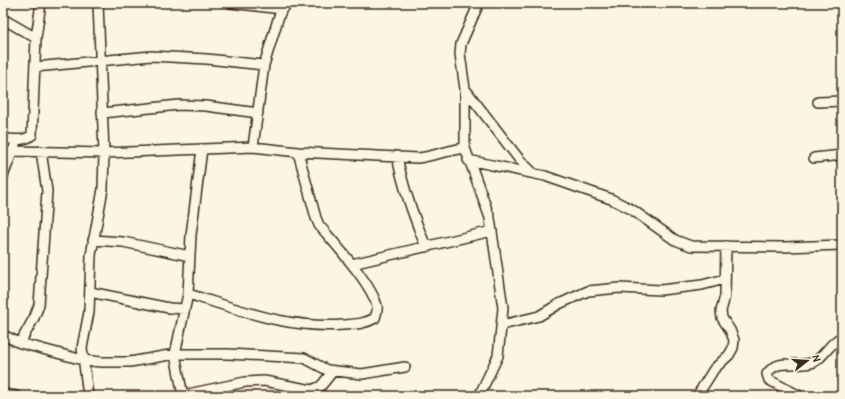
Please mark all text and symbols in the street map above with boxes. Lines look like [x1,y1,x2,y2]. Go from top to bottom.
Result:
north arrow [787,341,827,381]
text: N [809,353,824,363]

